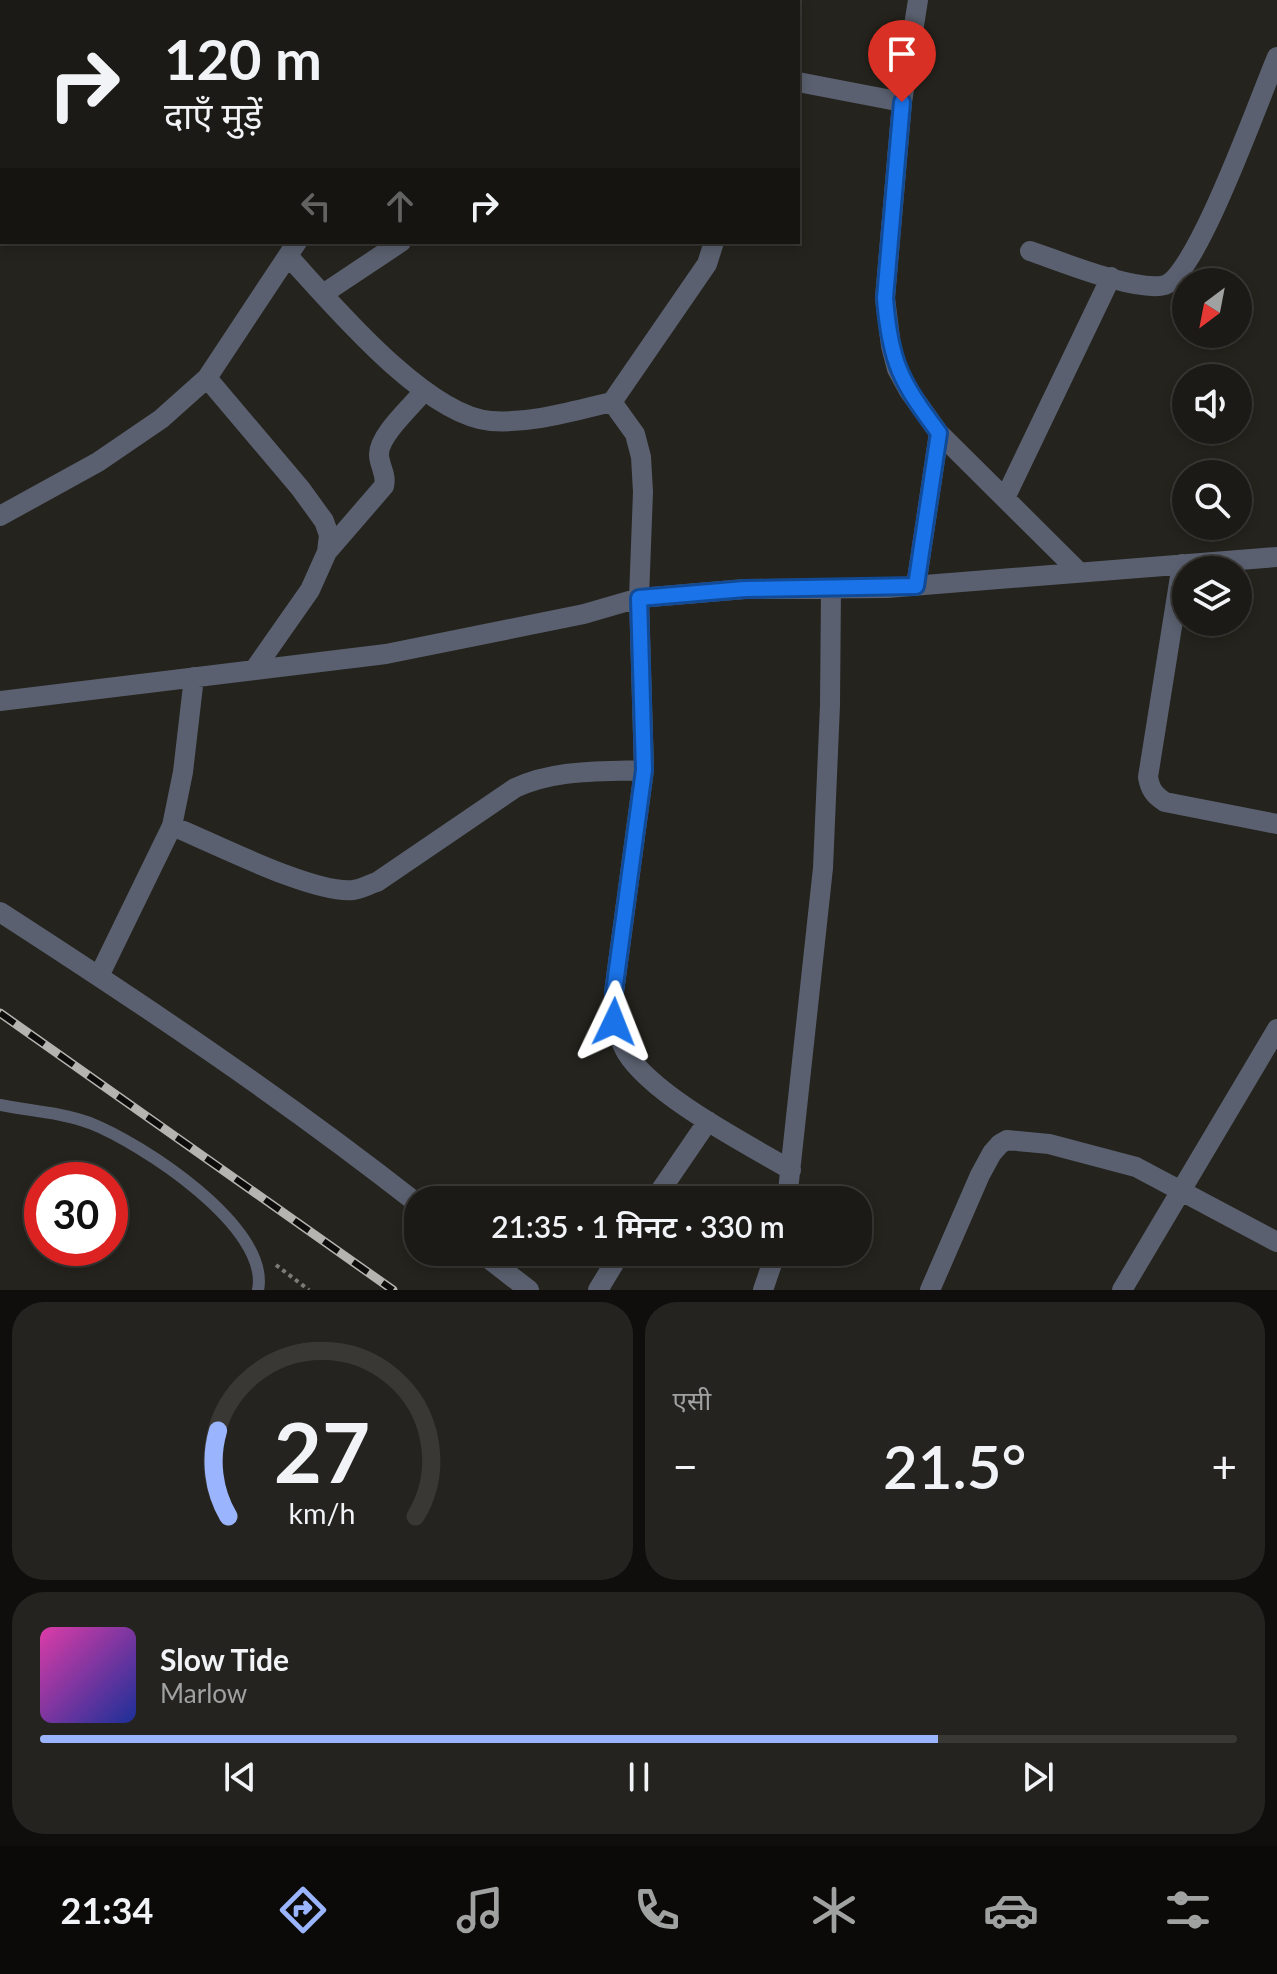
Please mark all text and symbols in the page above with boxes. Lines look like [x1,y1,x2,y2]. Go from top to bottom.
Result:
pin [868,20,936,102]
text: 120 m [164,25,322,92]
icon: right [32,32,136,136]
icon: arrive [880,32,924,76]
text: दाएँ मुड़ें [164,93,262,137]
icon: left [294,184,338,228]
icon: ahead [378,184,422,228]
icon: right [462,184,506,228]
north arrow [1172,268,1252,348]
map controls [1172,268,1252,636]
button: sound [1172,364,1252,444]
button: search [1172,460,1252,540]
button: layers [1172,556,1252,636]
position arrow [572,980,656,1064]
speed limit sign: 30 [24,1162,128,1266]
text: 21:35 · 1 मिनट · 330 m [491,1208,785,1244]
text: एसी [673,1384,711,1416]
text: 27 [274,1401,371,1501]
text: 21.5° [883,1430,1027,1502]
text: − [673,1440,698,1492]
text: + [1211,1440,1237,1492]
text: km/h [289,1496,356,1530]
text: Slow Tide [160,1641,289,1677]
text: Marlow [160,1677,247,1709]
icon: previous [218,1755,262,1799]
icon: pause [617,1755,661,1799]
icon: next [1016,1755,1060,1799]
icon: directions [275,1882,331,1938]
icon: music [452,1882,508,1938]
icon: phone [629,1882,685,1938]
icon: climate [806,1882,862,1938]
icon: car [983,1882,1039,1938]
icon: filters [1160,1882,1216,1938]
text: 21:34 [61,1888,153,1932]

